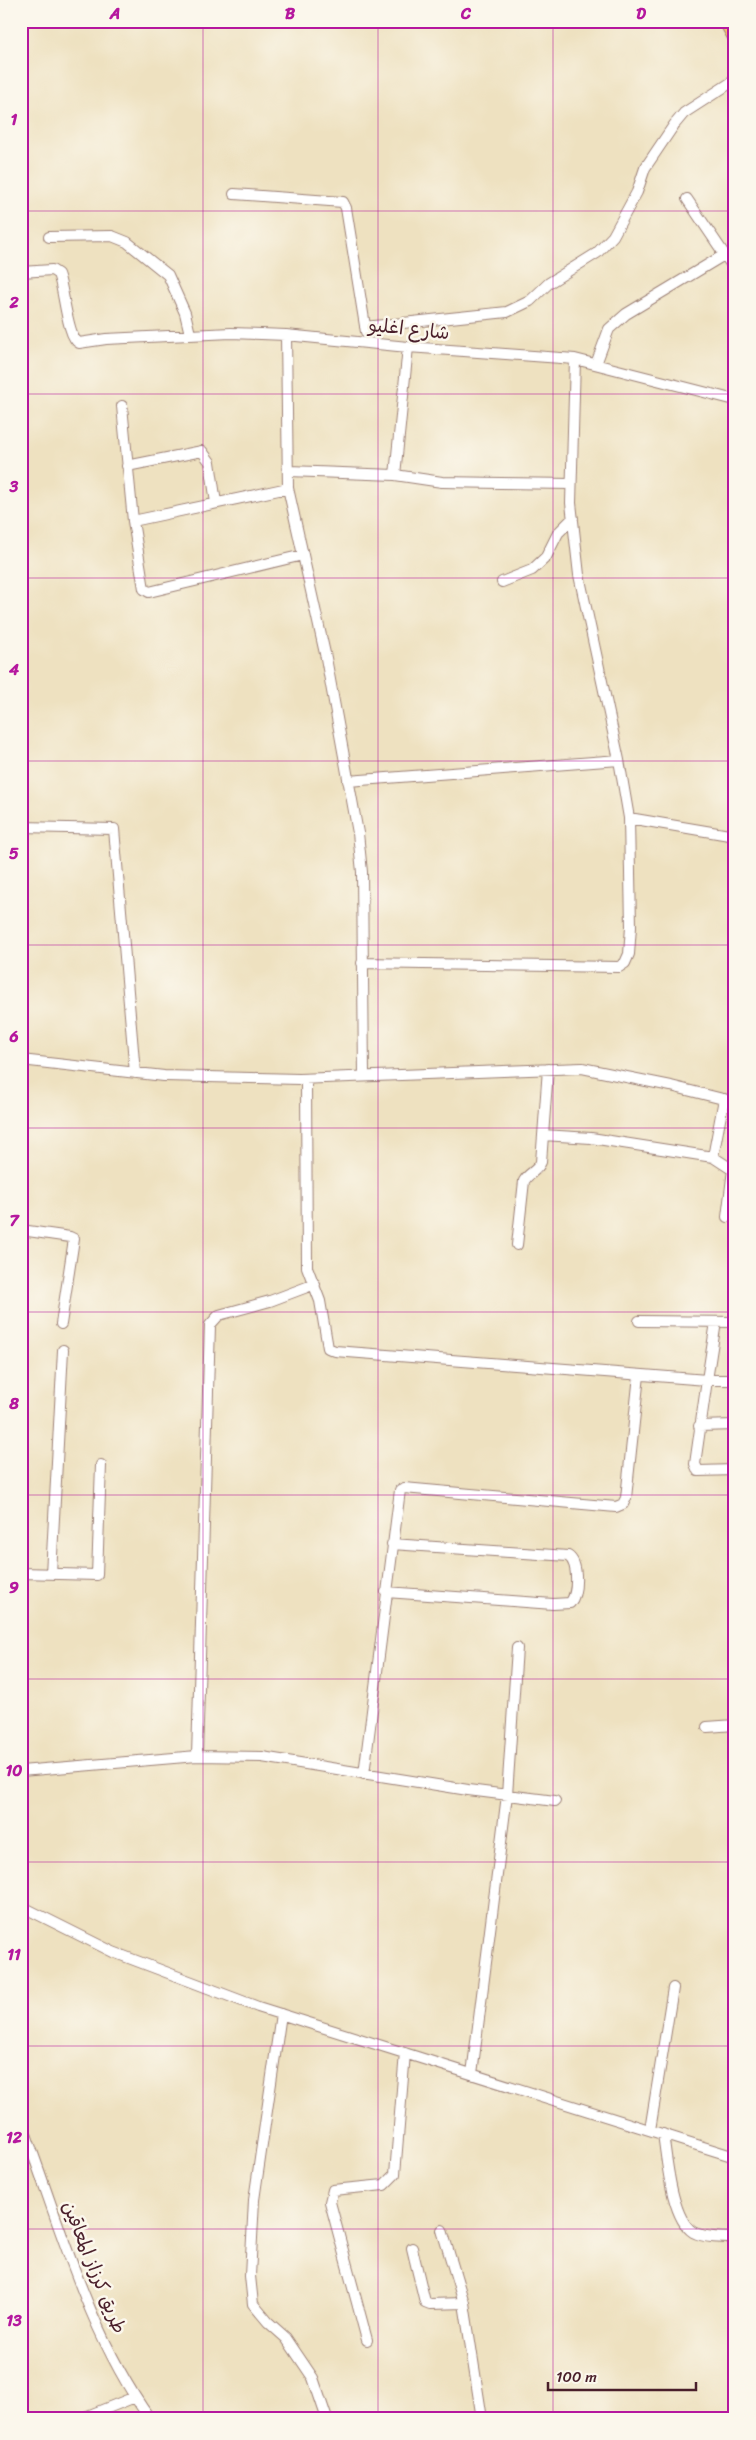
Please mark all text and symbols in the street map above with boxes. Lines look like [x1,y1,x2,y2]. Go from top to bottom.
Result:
text: A [109,0,120,28]
text: B [285,0,296,28]
text: C [460,0,472,28]
text: D [636,0,646,28]
text: 1 [11,105,18,134]
text: 2 [8,288,19,317]
street label: شارع اغليو [366,308,451,349]
text: 3 [9,472,19,501]
text: 4 [8,655,19,684]
text: 5 [9,839,19,868]
text: 6 [8,1022,19,1051]
text: 7 [9,1206,20,1235]
text: 8 [8,1389,19,1418]
text: 9 [9,1573,19,1602]
text: 10 [6,1756,22,1785]
text: 11 [7,1940,21,1969]
text: 12 [6,2123,23,2152]
street label: طريق كرزاز المعاقين [53,2196,136,2339]
text: 13 [6,2306,22,2335]
scale bar [548,2360,696,2392]
text: 100 m [556,2364,597,2390]

